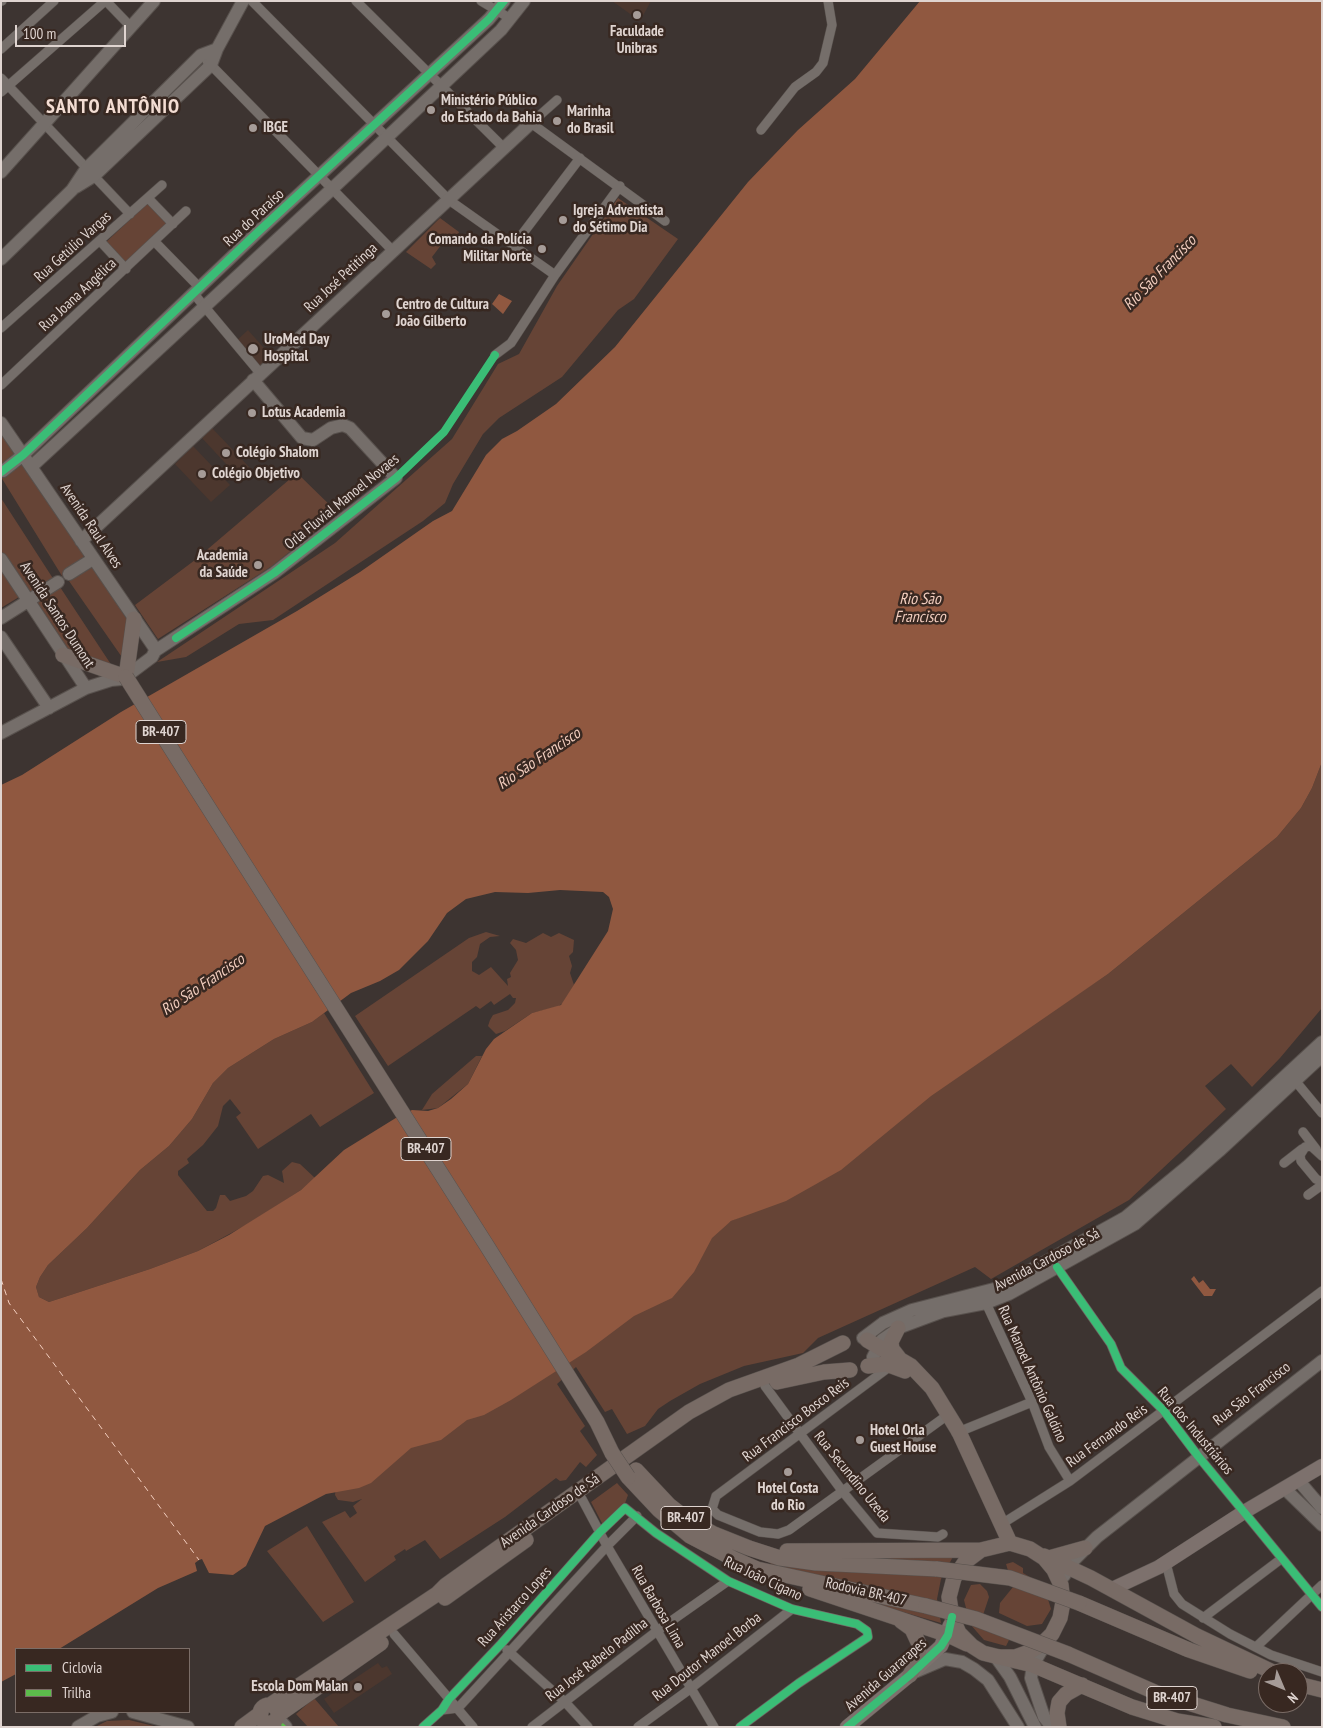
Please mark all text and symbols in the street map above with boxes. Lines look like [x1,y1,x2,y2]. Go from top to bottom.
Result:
marker: Faculdade Unibras [631,9,643,21]
scale bar [18,15,129,47]
place label: Faculdade Unibras [610,23,664,58]
text: 100 m [23,24,56,43]
place label: Ministério Público do Estado da Bahia [441,92,542,127]
district label: SANTO ANTÔNIO [44,95,182,119]
place label: Marinha do Brasil [567,103,614,138]
marker: Ministério Público do Estado da Bahia [425,104,437,116]
marker: Marinha do Brasil [551,115,563,127]
place label: IBGE [263,119,288,137]
marker: IBGE [247,122,259,134]
street label: Rua do Paraíso [220,185,288,251]
place label: Igreja Adventista do Sétimo Dia [573,202,663,237]
street label: Rua Getúlio Vargas [31,208,115,286]
marker: Igreja Adventista do Sétimo Dia [557,214,569,226]
place label: Comando da Polícia Militar Norte [428,231,532,266]
water label: Rio São Francisco [1120,232,1200,314]
street label: Rua José Petitinga [301,239,381,317]
marker: Comando da Polícia Militar Norte [536,243,548,255]
street label: Rua Joana Angélica [36,255,120,335]
place label: Centro de Cultura João Gilberto [396,296,489,331]
marker: Centro de Cultura João Gilberto [380,308,392,320]
place label: UroMed Day Hospital [264,331,329,366]
marker: UroMed Day Hospital [246,342,260,356]
place label: Lotus Academia [262,404,345,422]
marker: Lotus Academia [246,407,258,419]
place label: Colégio Shalom [236,444,319,462]
marker: Colégio Shalom [220,447,232,459]
street label: Orla Fluvial Manoel Novaes [281,450,403,554]
place label: Colégio Objetivo [212,465,300,483]
marker: Colégio Objetivo [196,468,208,480]
street label: Avenida Raul Alves [56,480,126,572]
place label: Academia da Saúde [197,547,248,582]
street label: Avenida Santos Dumont [16,558,98,672]
marker: Academia da Saúde [252,559,264,571]
water label: Rio São Francisco [894,589,946,627]
road number: BR-407 [136,720,186,744]
water label: Rio São Francisco [494,724,584,794]
water label: Rio São Francisco [158,950,248,1020]
road number: BR-407 [401,1138,451,1160]
street label: Avenida Cardoso de Sá [991,1225,1103,1295]
street label: Rua Manoel Antônio Galdino [994,1303,1070,1445]
street label: Rua São Francisco [1210,1358,1294,1430]
street label: Rua Francisco Bosco Reis [739,1374,853,1466]
street label: Rua dos Industriários [1153,1384,1237,1478]
street label: Rua Fernando Reis [1063,1401,1151,1471]
place label: Hotel Orla Guest House [870,1422,936,1457]
street label: Rua Secundino Uzeda [810,1428,894,1526]
marker: Hotel Orla Guest House [854,1434,866,1446]
marker: Hotel Costa do Rio [782,1466,794,1478]
street label: Avenida Cardoso de Sá [497,1470,603,1552]
place label: Hotel Costa do Rio [757,1480,819,1515]
road number: BR-407 [661,1506,711,1530]
street label: Rua João Cigano [721,1553,805,1605]
street label: Rua Barbosa Lima [627,1562,689,1652]
street label: Rua Aristarco Lopes [474,1563,556,1651]
street label: Rodovia BR-407 [824,1574,908,1610]
street label: Rua Doutor Manoel Borba [649,1609,765,1705]
street label: Rua José Rabelo Padilha [542,1615,652,1705]
street label: Avenida Guararapes [842,1635,930,1715]
legend [15,1648,190,1713]
text: Ciclovia [62,1658,102,1677]
north arrow [1258,1663,1308,1713]
place label: Escola Dom Malan [251,1678,348,1696]
marker: Escola Dom Malan [352,1681,364,1693]
text: Trilha [62,1683,91,1702]
road number: BR-407 [1147,1686,1197,1710]
text: N [1284,1689,1302,1707]

